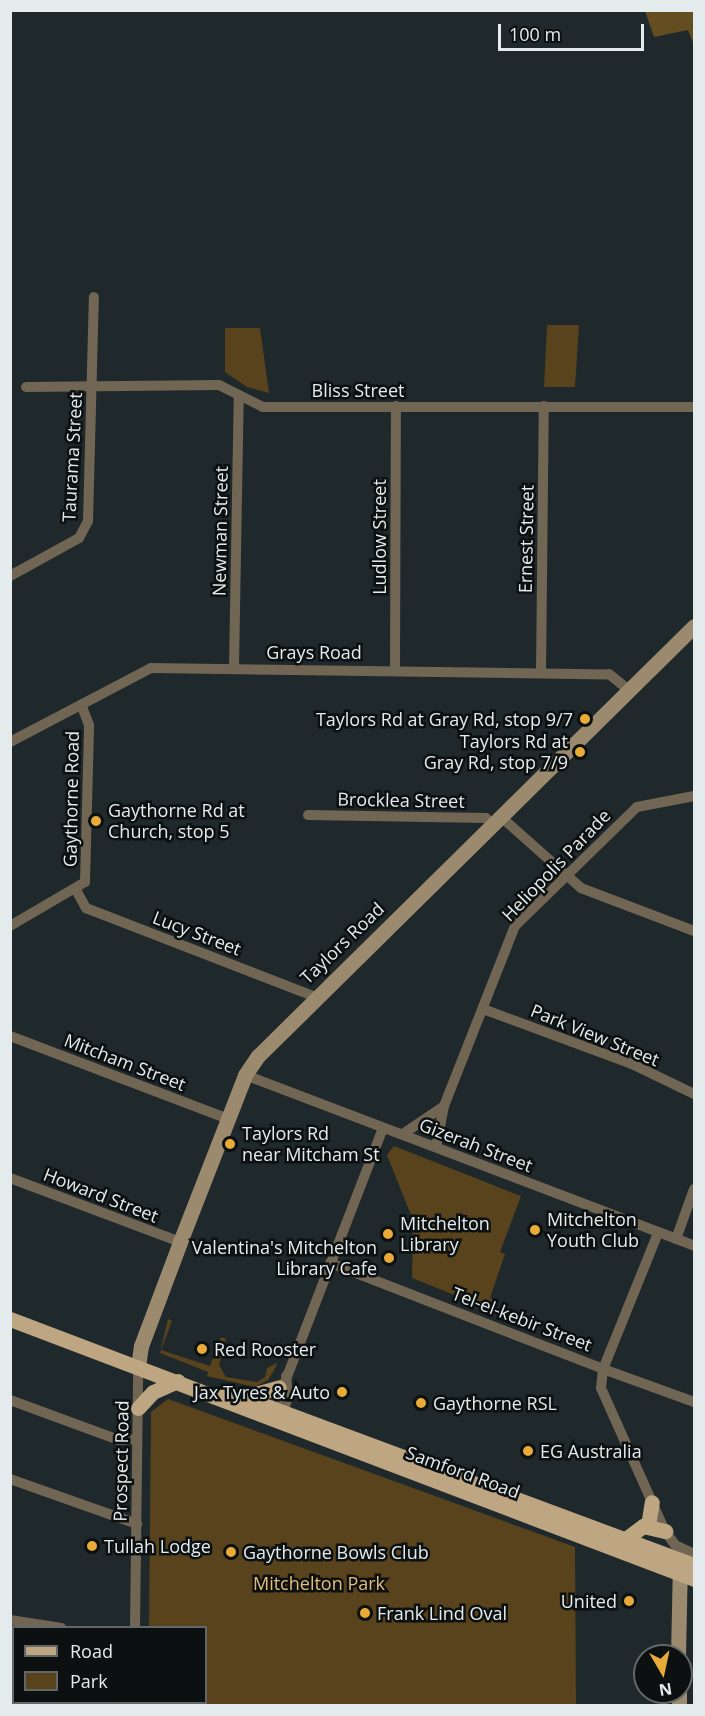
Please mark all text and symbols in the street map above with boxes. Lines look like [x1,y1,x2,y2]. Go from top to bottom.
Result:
scale bar [501,12,646,50]
text: 100 m [509,22,561,46]
street label: Bliss Street [312,379,404,401]
street label: Taurama Street [58,392,86,522]
street label: Newman Street [208,466,232,596]
street label: Ludlow Street [368,479,390,595]
street label: Ernest Street [514,485,538,593]
street label: Grays Road [266,641,362,663]
place label: Taylors Rd at Gray Rd, stop 9/7 [316,708,573,730]
marker: Taylors Rd at Gray Rd, stop 9/7 [578,712,592,726]
street label: Gaythorne Road [59,731,83,867]
place label: Taylors Rd at Gray Rd, stop 7/9 [424,731,568,774]
marker: Taylors Rd at Gray Rd, stop 7/9 [573,745,587,759]
street label: Brocklea Street [337,788,465,812]
place label: Gaythorne Rd at Church, stop 5 [108,800,245,842]
street label: Heliopolis Parade [497,805,615,925]
marker: Gaythorne Rd at Church, stop 5 [89,814,103,828]
street label: Taylors Road [296,898,388,988]
street label: Lucy Street [150,906,244,960]
street label: Park View Street [528,999,662,1071]
street label: Mitcham Street [61,1029,189,1095]
street label: Gizerah Street [416,1114,536,1176]
place label: Taylors Rd near Mitcham St [242,1123,380,1166]
marker: Taylors Rd near Mitcham St [223,1137,237,1151]
street label: Howard Street [40,1163,162,1227]
place label: Mitchelton Youth Club [547,1209,639,1252]
place label: Mitchelton Library [400,1213,490,1256]
marker: Mitchelton Youth Club [528,1223,542,1237]
marker: Mitchelton Library [381,1227,395,1241]
place label: Valentina's Mitchelton Library Cafe [192,1237,377,1280]
marker: Valentina's Mitchelton Library Cafe [382,1251,396,1265]
street label: Tel-el-kebir Street [449,1282,595,1356]
place label: Red Rooster [214,1338,316,1360]
marker: Red Rooster [195,1342,209,1356]
place label: Jax Tyres & Auto [194,1381,330,1403]
marker: Jax Tyres & Auto [335,1385,349,1399]
place label: Gaythorne RSL [433,1392,557,1414]
marker: Gaythorne RSL [414,1396,428,1410]
street label: Prospect Road [109,1400,133,1522]
place label: EG Australia [540,1440,642,1462]
street label: Samford Road [403,1441,523,1503]
marker: EG Australia [521,1444,535,1458]
place label: Tullah Lodge [104,1535,211,1557]
marker: Tullah Lodge [85,1539,99,1553]
place label: Gaythorne Bowls Club [243,1541,429,1563]
marker: Gaythorne Bowls Club [224,1545,238,1559]
park label: Mitchelton Park [253,1572,385,1594]
place label: United [561,1590,617,1612]
marker: United [622,1594,636,1608]
place label: Frank Lind Oval [377,1602,507,1624]
marker: Frank Lind Oval [358,1606,372,1620]
legend [12,1626,207,1704]
text: Road [70,1639,113,1663]
north arrow [633,1644,693,1704]
text: Park [70,1669,108,1693]
text: N [657,1678,674,1702]

